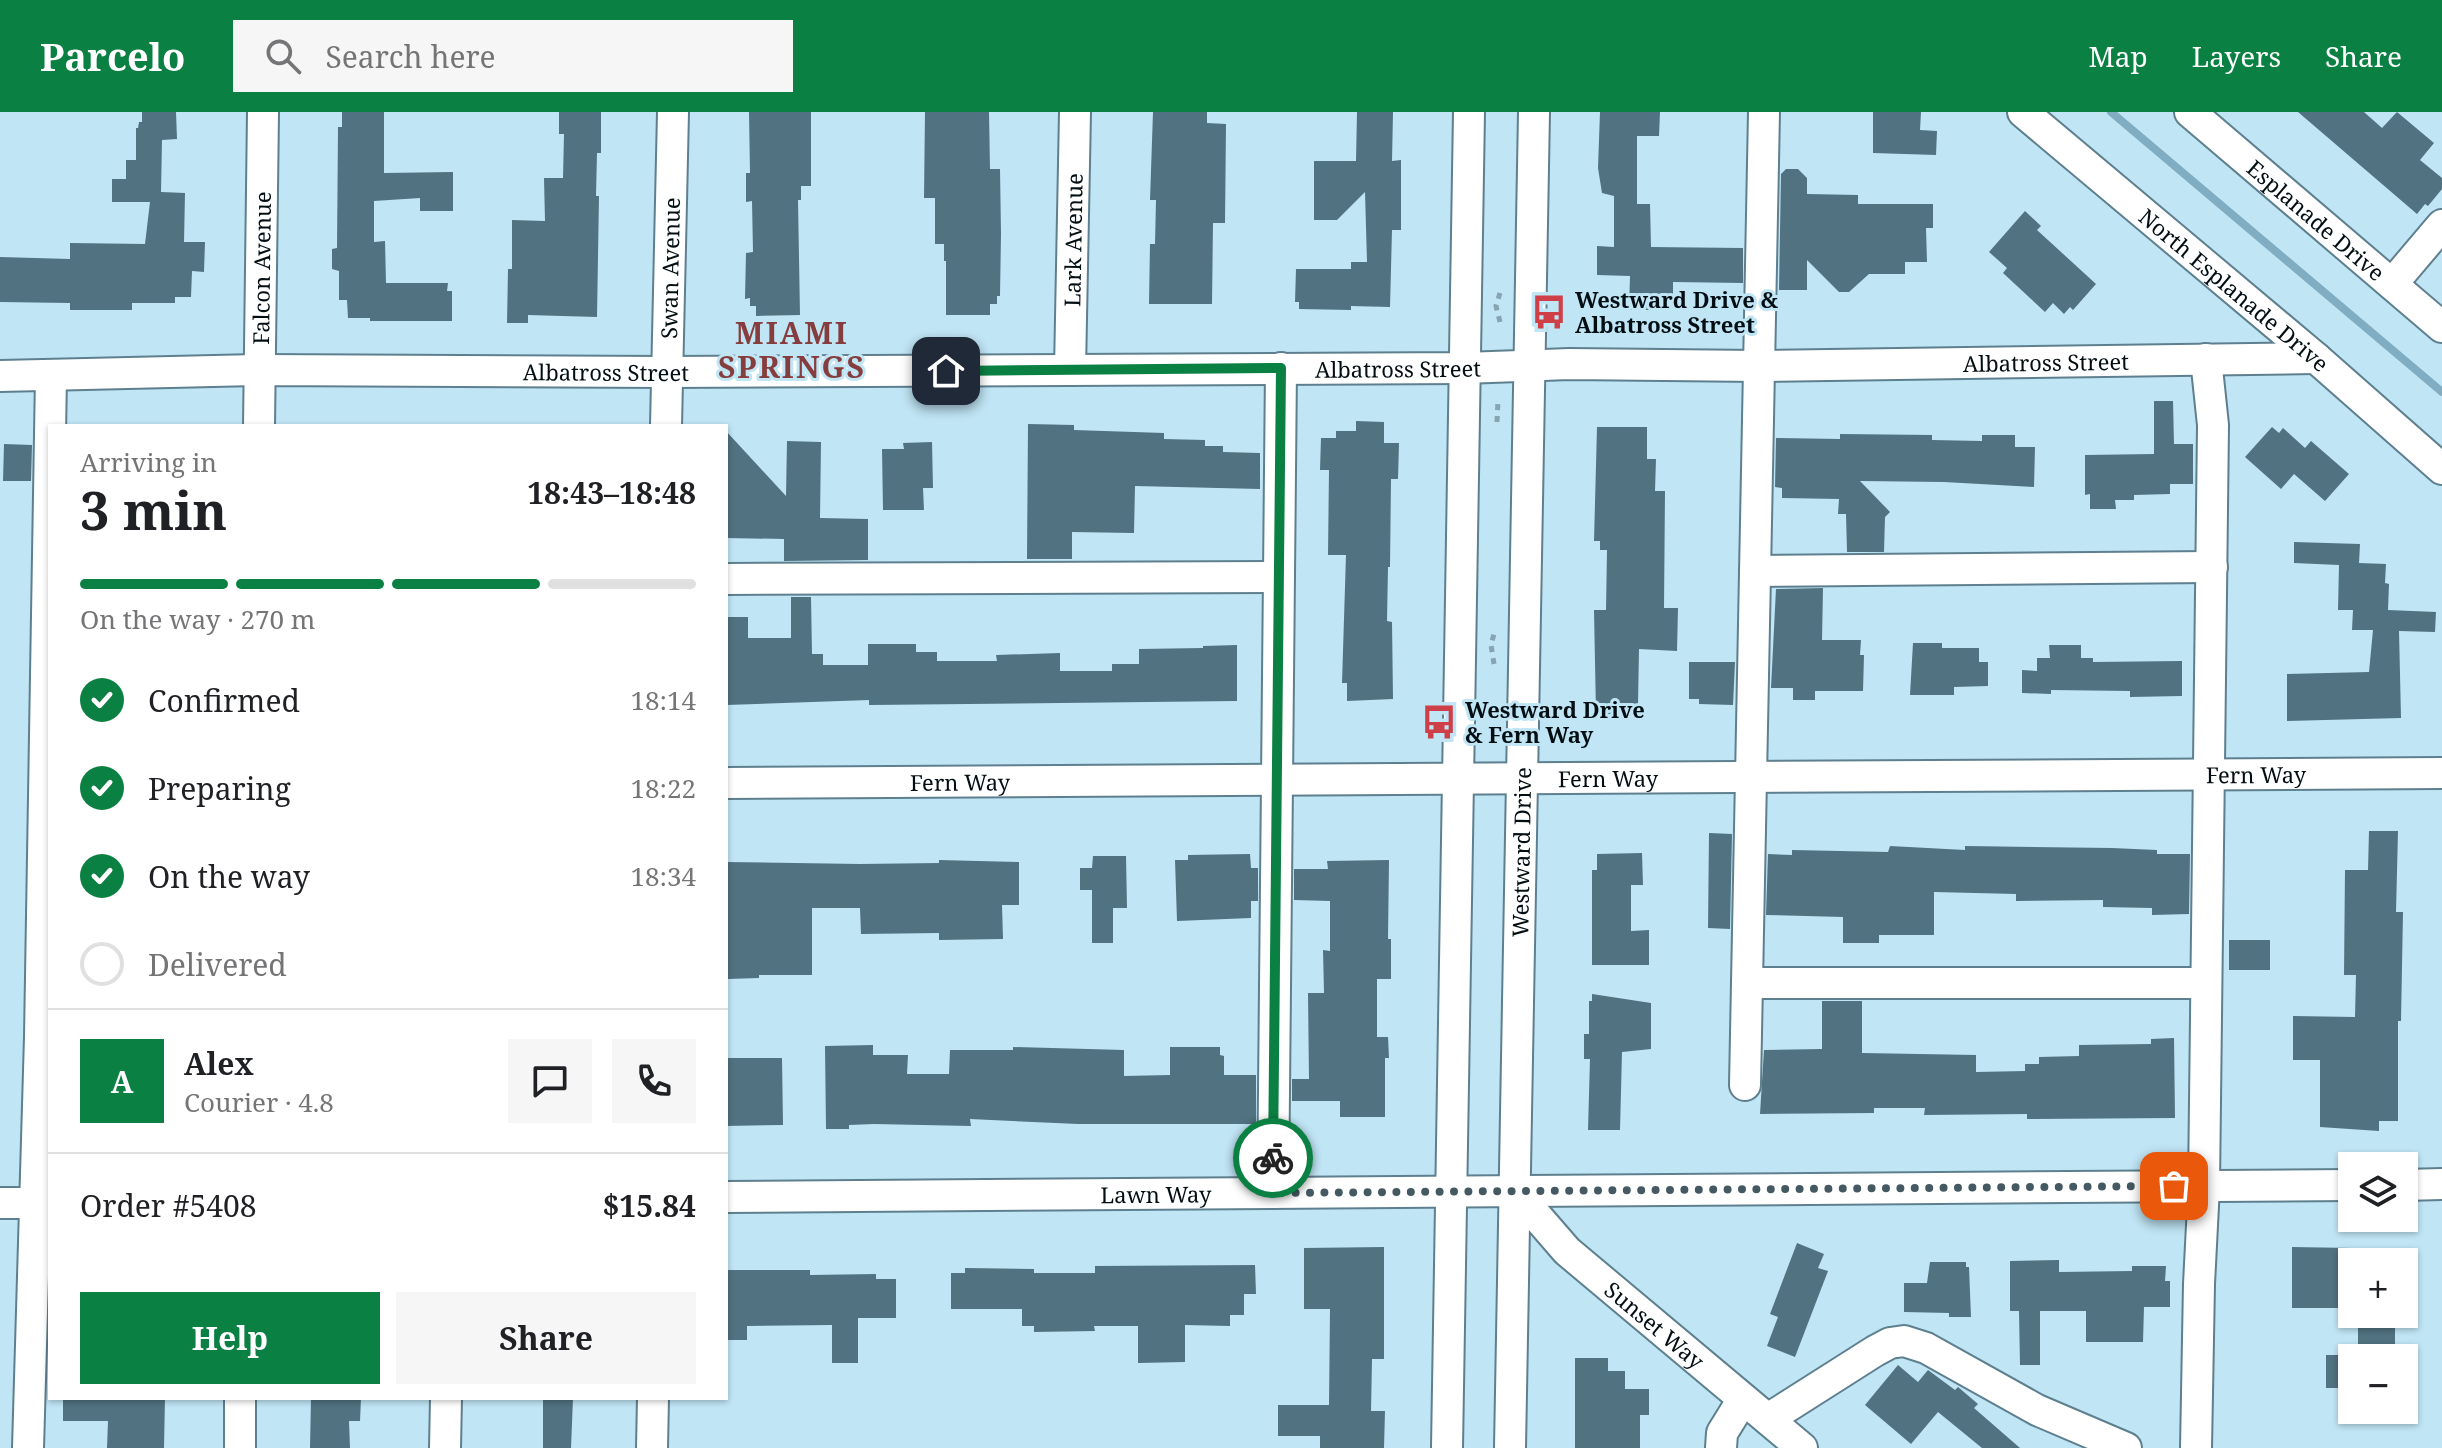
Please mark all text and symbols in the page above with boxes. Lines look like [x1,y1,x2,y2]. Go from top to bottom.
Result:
search box [233,20,793,92]
text: Parcelo [40,30,185,82]
icon: search [261,34,305,78]
text: Search here [325,36,496,77]
text: Map [2089,37,2148,75]
text: Layers [2192,37,2281,75]
text: Share [2325,37,2402,75]
street label: Esplanade Drive [2241,153,2391,287]
street label: Lark Avenue [1056,173,1089,307]
street label: Falcon Avenue [245,191,277,345]
street label: Swan Avenue [653,197,686,339]
street label: North Esplanade Drive [2133,201,2336,378]
place label: Westward Drive & Albatross Street [1575,284,1779,339]
bus stop icon: Westward Drive & Albatross Street [1530,293,1568,331]
district label: MIAMI SPRINGS [718,312,866,387]
pin [912,337,980,405]
street label: Albatross Street [1963,346,2129,378]
icon: home [924,349,968,393]
street label: Albatross Street [1315,352,1482,384]
street label: Albatross Street [523,356,689,387]
text: Arriving in [80,444,217,480]
text: 18:43–18:48 [527,472,696,513]
text: 3 min [80,474,227,545]
text: On the way · 270 m [80,601,315,637]
icon: check [80,678,124,722]
text: Confirmed [148,680,300,721]
text: 18:14 [630,682,696,718]
place label: Westward Drive & Fern Way [1465,694,1645,749]
bus stop icon: Westward Drive & Fern Way [1420,703,1458,741]
street label: Fern Way [2206,759,2307,789]
street label: Fern Way [1558,763,1659,793]
icon: check [80,766,124,810]
street label: Fern Way [910,766,1011,797]
street label: Westward Drive [1504,767,1537,937]
text: Preparing [148,768,291,809]
text: 18:22 [630,770,696,806]
icon: check [80,854,124,898]
text: On the way [148,856,310,897]
text: 18:34 [630,858,696,894]
text: Delivered [148,944,287,985]
button: chat [508,1039,592,1123]
button: phone [612,1039,696,1123]
text: Alex [184,1043,254,1084]
text: A [111,1061,133,1102]
text: Courier · 4.8 [184,1084,334,1120]
courier [1233,1118,1313,1198]
icon: bike [1251,1136,1295,1180]
pin [2140,1152,2208,1220]
map controls [2338,1152,2418,1424]
button: layers [2338,1152,2418,1232]
icon: bag [2152,1164,2196,1208]
street label: Lawn Way [1100,1178,1212,1209]
text: Order #5408 [80,1185,257,1226]
text: $15.84 [602,1185,696,1226]
button: + [2338,1248,2418,1328]
street label: Sunset Way [1599,1274,1711,1375]
button: Help [80,1292,380,1384]
button: Share [396,1292,696,1384]
button: − [2338,1344,2418,1424]

